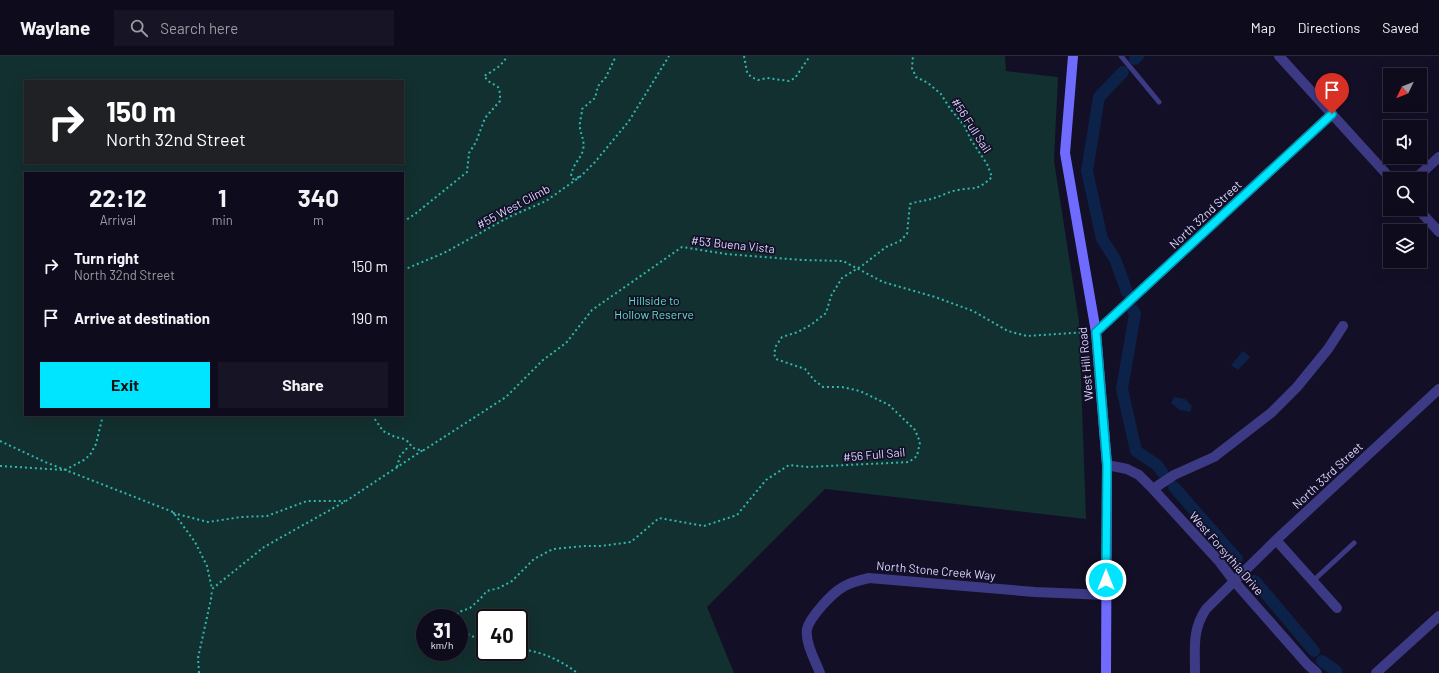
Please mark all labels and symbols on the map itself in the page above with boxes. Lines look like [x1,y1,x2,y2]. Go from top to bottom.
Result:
north arrow [1383,68,1427,112]
pin [1315,73,1349,114]
street label: #56 Full Sail [949,95,995,155]
street label: North 32nd Street [1166,177,1244,251]
street label: #55 West Climb [474,181,552,231]
street label: #53 Buena Vista [690,233,776,255]
park label: Hillside to Hollow Reserve [614,293,694,321]
street label: West Hill Road [1075,326,1095,402]
street label: North 33rd Street [1289,439,1365,511]
street label: #56 Full Sail [842,444,906,464]
street label: West Forsythia Drive [1187,508,1267,598]
street label: North Stone Creek Way [876,558,997,582]
position arrow [1085,559,1127,601]
speed limit sign: 40 [476,609,528,661]

